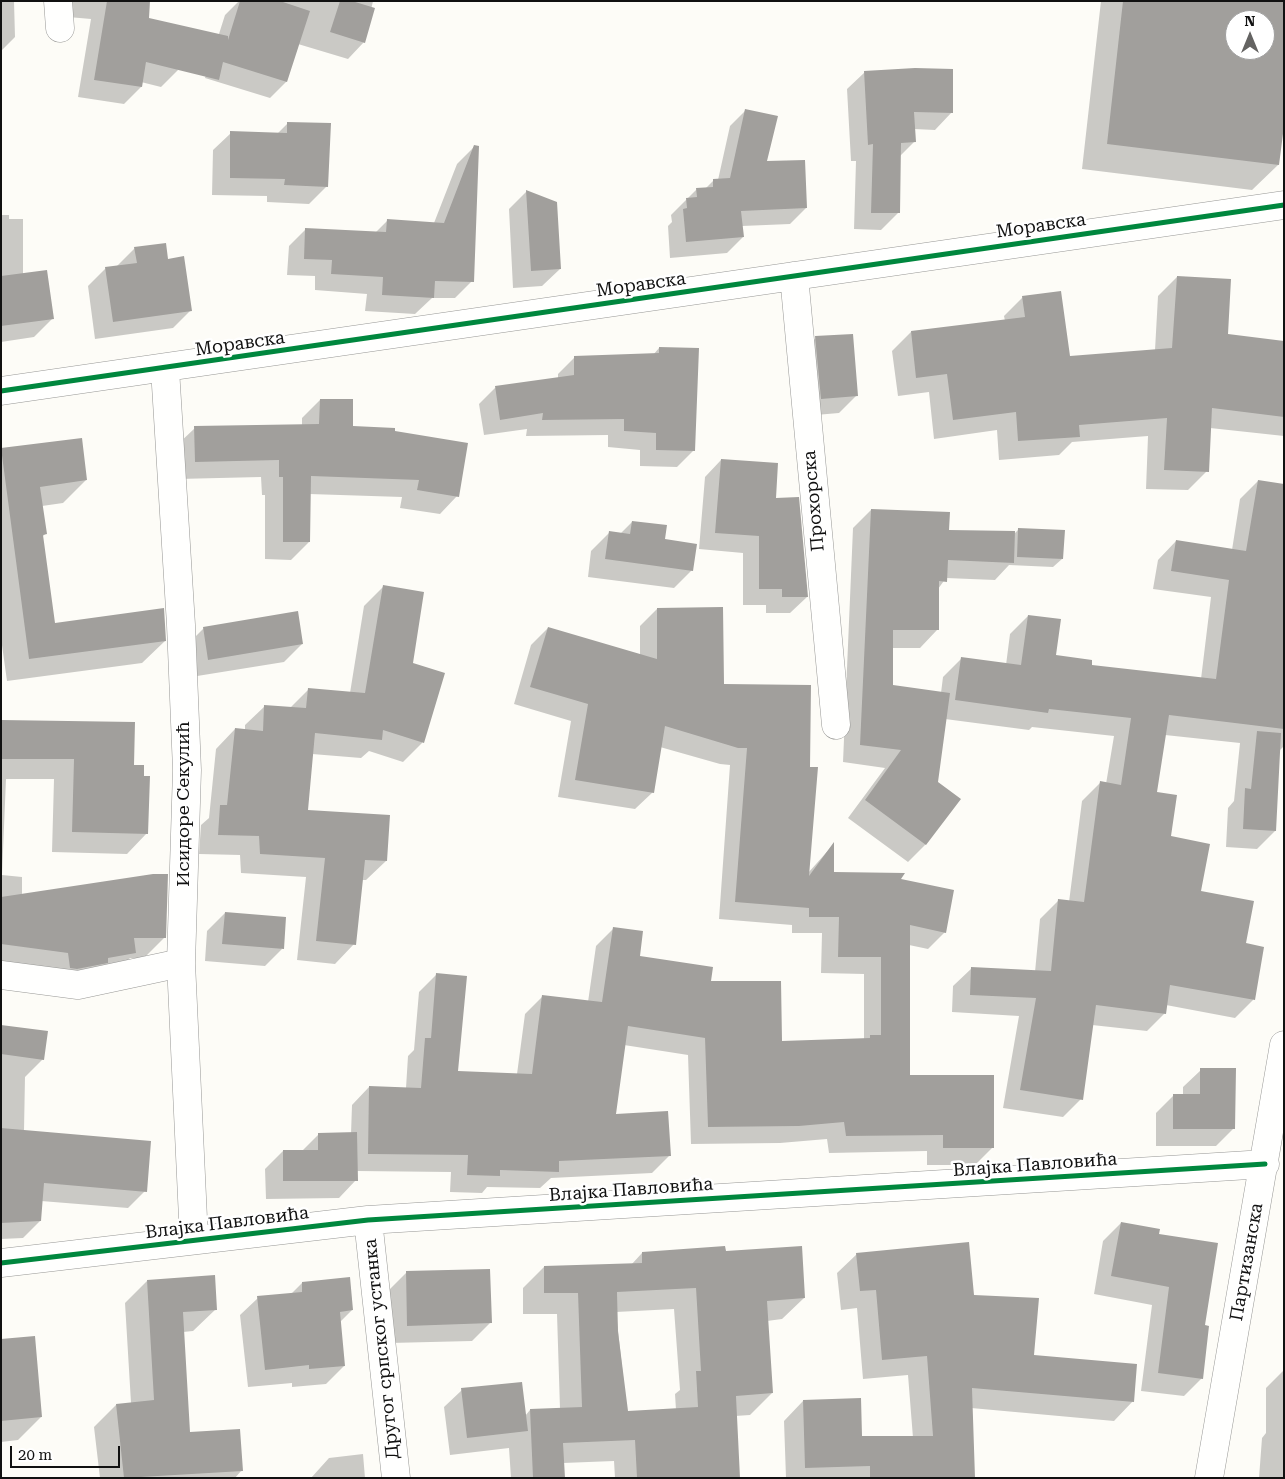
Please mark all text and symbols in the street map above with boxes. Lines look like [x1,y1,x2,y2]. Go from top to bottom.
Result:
north arrow [1225,10,1275,60]
text: N [1245,13,1255,29]
street label: Моравска [995,209,1087,243]
street label: Моравска [595,268,687,302]
street label: Моравска [194,327,286,361]
street label: Прохорска [799,450,829,552]
street label: Исидоре Секулић [173,721,195,887]
street label: Влајка Павловића [952,1148,1118,1182]
street label: Влајка Павловића [548,1173,714,1207]
street label: Партизанска [1226,1201,1268,1323]
street label: Влајка Павловића [144,1202,310,1244]
street label: Другог српског устанка [360,1238,404,1460]
scale bar [12,1436,122,1468]
text: 20 m [18,1446,52,1464]

